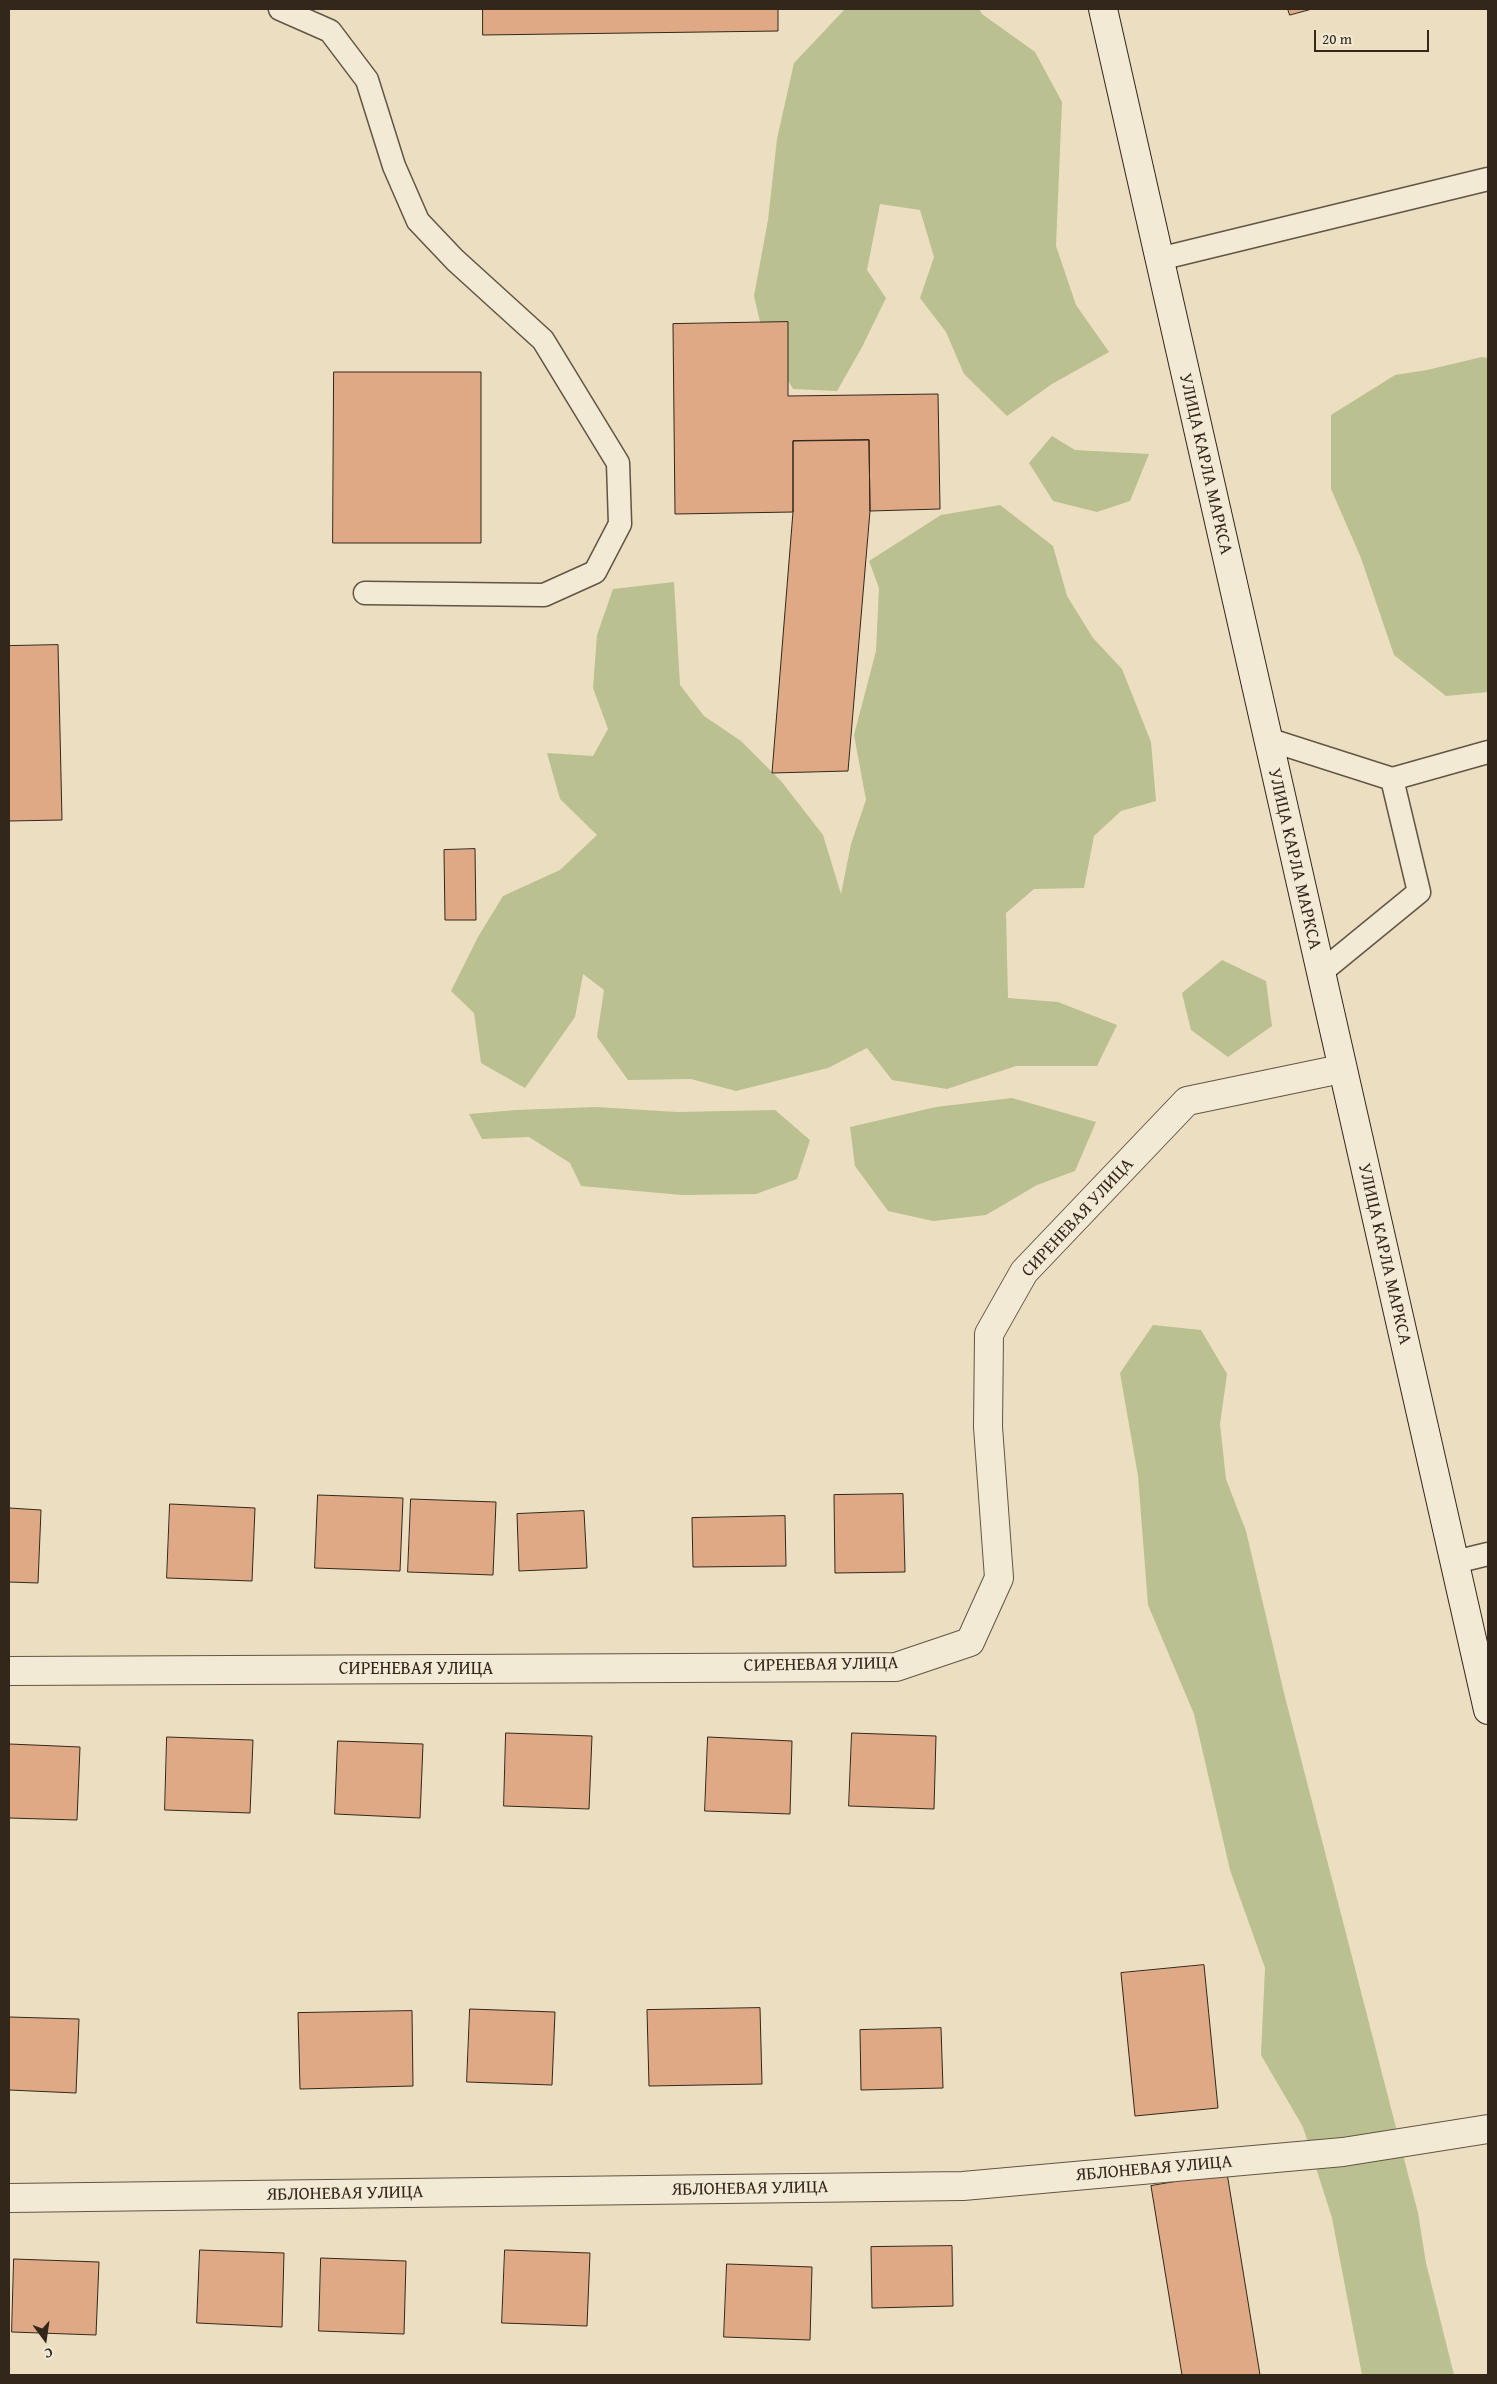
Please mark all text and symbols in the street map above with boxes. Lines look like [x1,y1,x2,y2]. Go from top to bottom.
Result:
scale bar [1317,20,1432,52]
text: 20 m [1322,28,1352,49]
street label: УЛИЦА КАРЛА МАРКСА [1174,371,1236,557]
street label: УЛИЦА КАРЛА МАРКСА [1263,766,1325,952]
street label: СИРЕНЕВАЯ УЛИЦА [1017,1154,1139,1282]
street label: УЛИЦА КАРЛА МАРКСА [1353,1161,1415,1347]
street label: СИРЕНЕВАЯ УЛИЦА [744,1653,898,1677]
street label: СИРЕНЕВАЯ УЛИЦА [339,1658,493,1680]
street label: ЯБЛОНЕВАЯ УЛИЦА [1075,2151,1233,2187]
street label: ЯБЛОНЕВАЯ УЛИЦА [671,2177,829,2201]
street label: ЯБЛОНЕВАЯ УЛИЦА [266,2182,424,2206]
north arrow [20,2314,70,2364]
text: С [42,2343,55,2364]

